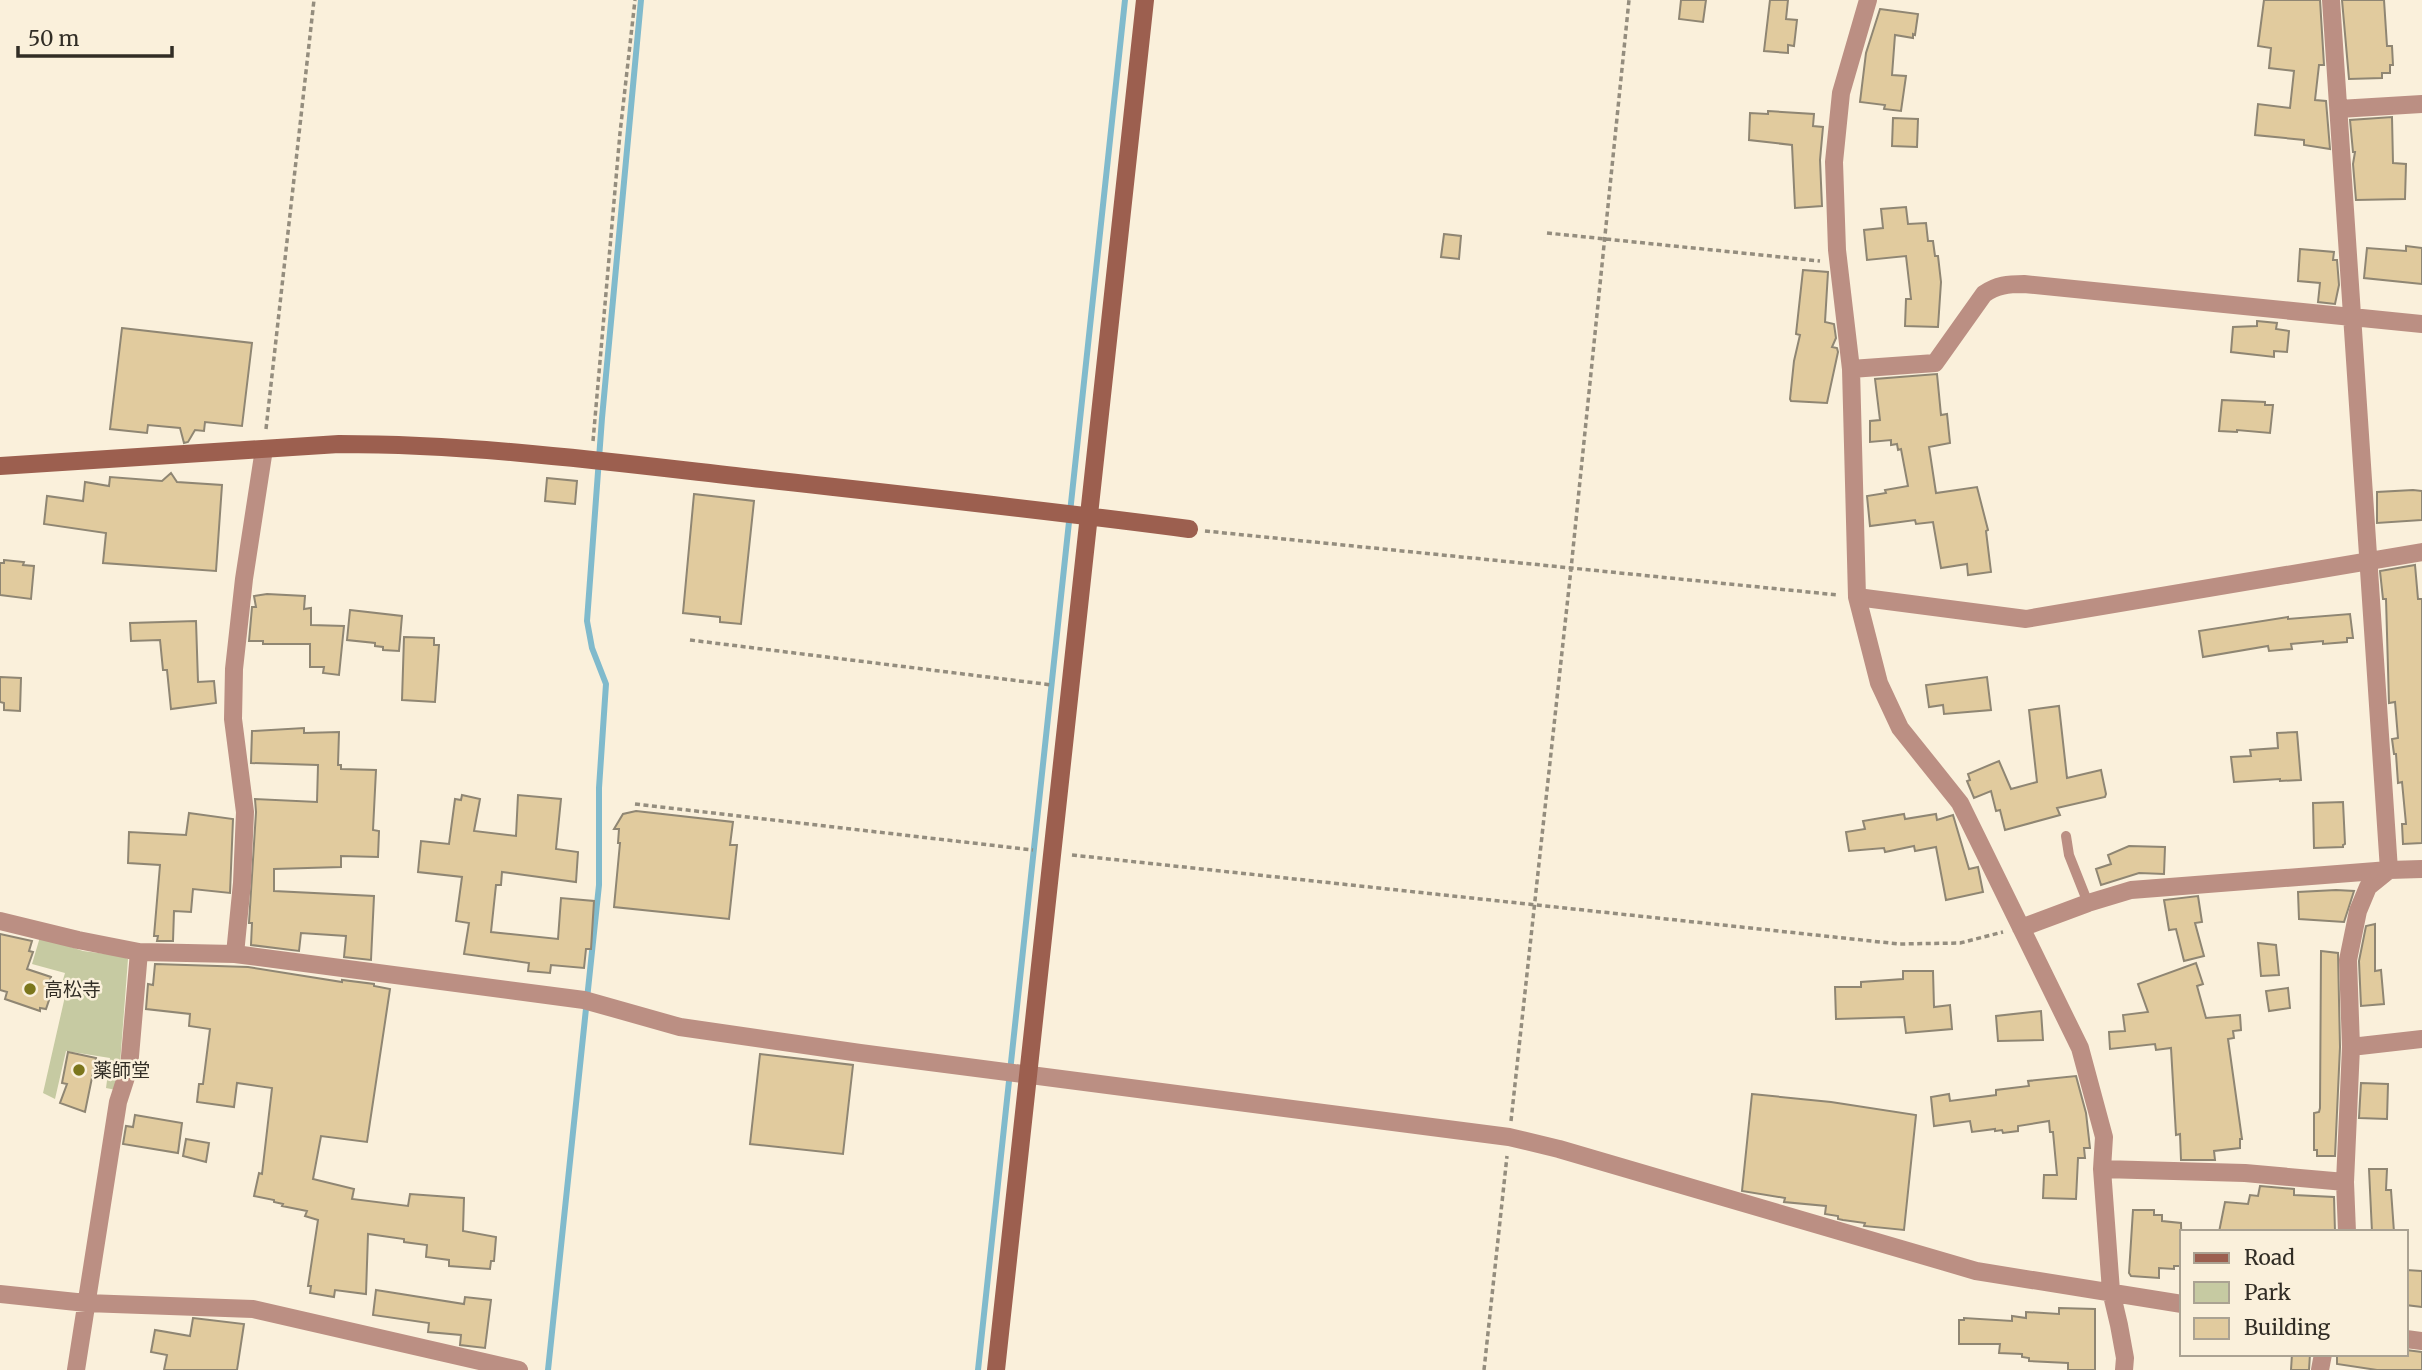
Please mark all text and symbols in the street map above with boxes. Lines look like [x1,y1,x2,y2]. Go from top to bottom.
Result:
scale bar [18,14,172,58]
text: 50 m [28,25,79,52]
place label: 高松寺 [44,977,101,1001]
marker: 高松寺 [22,981,38,997]
place label: 薬師堂 [93,1058,150,1082]
marker: 薬師堂 [71,1062,87,1078]
legend [2180,1230,2408,1356]
text: Road [2244,1244,2295,1271]
text: Park [2244,1279,2291,1306]
text: Building [2244,1314,2331,1341]

